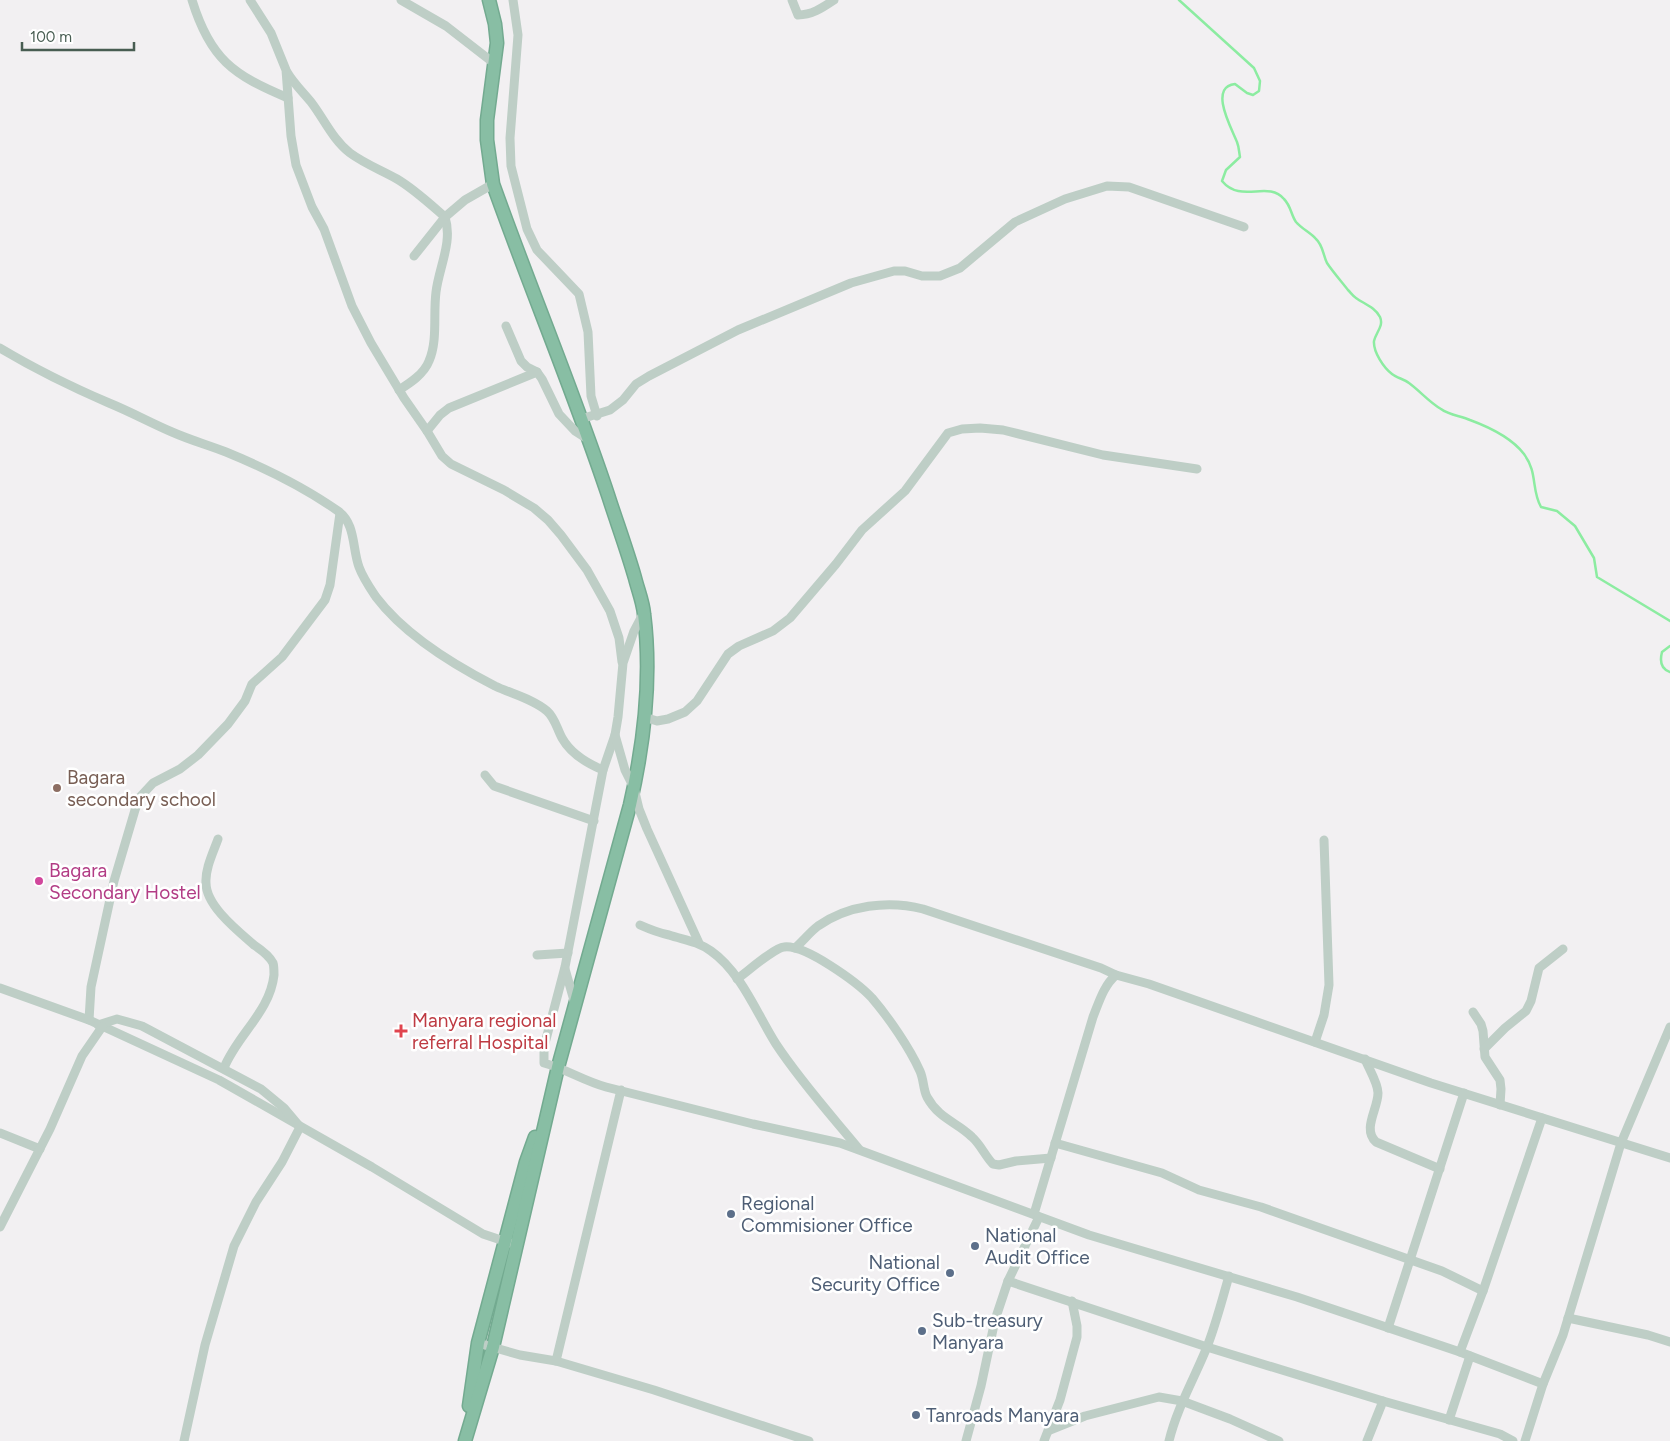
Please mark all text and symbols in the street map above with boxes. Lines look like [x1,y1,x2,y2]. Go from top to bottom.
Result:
scale bar [22,20,135,52]
text: 100 m [30,28,72,46]
place label: Bagara secondary school [67,766,216,811]
marker: Bagara secondary school [51,782,63,794]
place label: Bagara Secondary Hostel [49,859,201,904]
marker: Bagara Secondary Hostel [33,875,45,887]
place label: Manyara regional referral Hospital [412,1009,556,1054]
marker: Manyara regional referral Hospital [394,1024,408,1038]
place label: Regional Commisioner Office [741,1192,913,1237]
marker: Regional Commisioner Office [725,1208,737,1220]
place label: National Audit Office [985,1224,1090,1269]
marker: National Audit Office [969,1240,981,1252]
place label: National Security Office [811,1251,940,1296]
marker: National Security Office [944,1267,956,1279]
place label: Sub-treasury Manyara [932,1309,1043,1354]
marker: Sub-treasury Manyara [916,1325,928,1337]
place label: Tanroads Manyara [926,1404,1079,1427]
marker: Tanroads Manyara [910,1409,922,1421]

